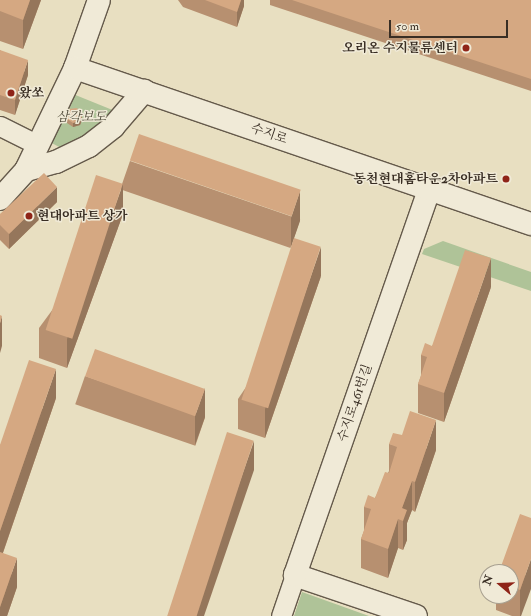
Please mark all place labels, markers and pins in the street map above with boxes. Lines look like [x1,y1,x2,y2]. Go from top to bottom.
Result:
place label: 오리온 수지물류센터 [342,40,458,56]
marker: 오리온 수지물류센터 [461,43,471,53]
place label: 왔쏘 [19,85,44,101]
marker: 왔쏘 [6,88,16,98]
place label: 동천현대홈타운2차아파트 [353,171,498,187]
marker: 동천현대홈타운2차아파트 [501,174,511,184]
place label: 현대아파트 상가 [37,208,128,224]
marker: 현대아파트 상가 [24,211,34,221]

